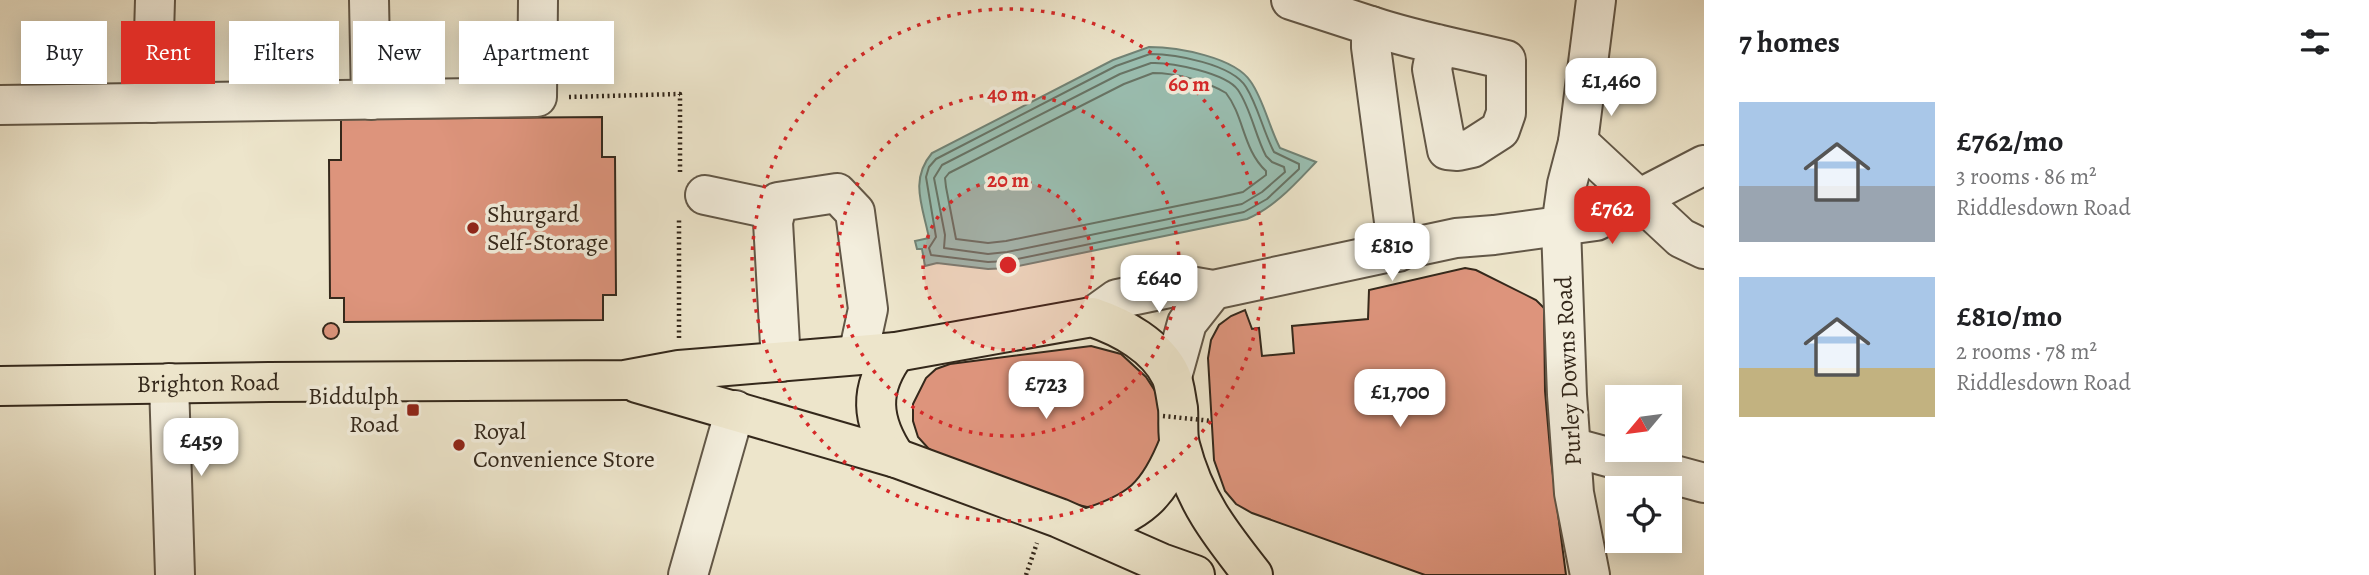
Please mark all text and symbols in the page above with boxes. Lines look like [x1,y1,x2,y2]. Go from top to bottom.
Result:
chip: Buy [21,21,107,84]
chip: Rent [121,21,215,84]
chip: Filters [229,21,339,84]
chip: New [353,21,445,84]
chip: Apartment [459,21,614,84]
text: 7 homes [1739,22,1840,62]
icon: filters [2296,23,2334,61]
pin: £1,460 [1554,58,1668,118]
text: £1,460 [1581,65,1641,96]
text: 60 m [1168,70,1210,98]
text: 40 m [987,80,1029,108]
text: £762/mo [1956,121,2063,161]
icon: home [1795,130,1879,214]
text: 3 rooms · 86 m² [1956,161,2097,192]
text: 20 m [987,166,1029,194]
pin: £762 [1571,187,1653,246]
text: Riddlesdown Road [1956,192,2131,223]
text: £762 [1590,193,1634,224]
place label: Shurgard Self-Storage [487,198,608,258]
marker: Shurgard Self-Storage [465,220,481,236]
pin: £810 [1351,224,1433,283]
text: £810 [1371,230,1413,261]
centre of rings [996,253,1020,277]
pin: £640 [1118,256,1200,315]
text: £640 [1136,262,1182,293]
street label: Purley Downs Road [1547,275,1589,467]
text: £810/mo [1956,296,2062,336]
icon: home [1795,305,1879,389]
text: 2 rooms · 78 m² [1956,336,2097,367]
pin: £723 [1005,362,1087,421]
street label: Brighton Road [136,366,280,400]
text: Riddlesdown Road [1956,367,2131,398]
text: £723 [1025,368,1067,399]
pin: £1,700 [1343,370,1457,429]
text: £1,700 [1370,376,1430,407]
place label: Biddulph Road [308,380,399,440]
north arrow [1605,385,1682,462]
map controls [1605,385,1682,553]
marker: Biddulph Road [405,402,421,418]
place label: Royal Convenience Store [473,415,655,475]
pin: £459 [160,419,242,478]
text: £459 [179,425,223,456]
marker: Royal Convenience Store [451,437,467,453]
button: locate [1605,476,1682,553]

